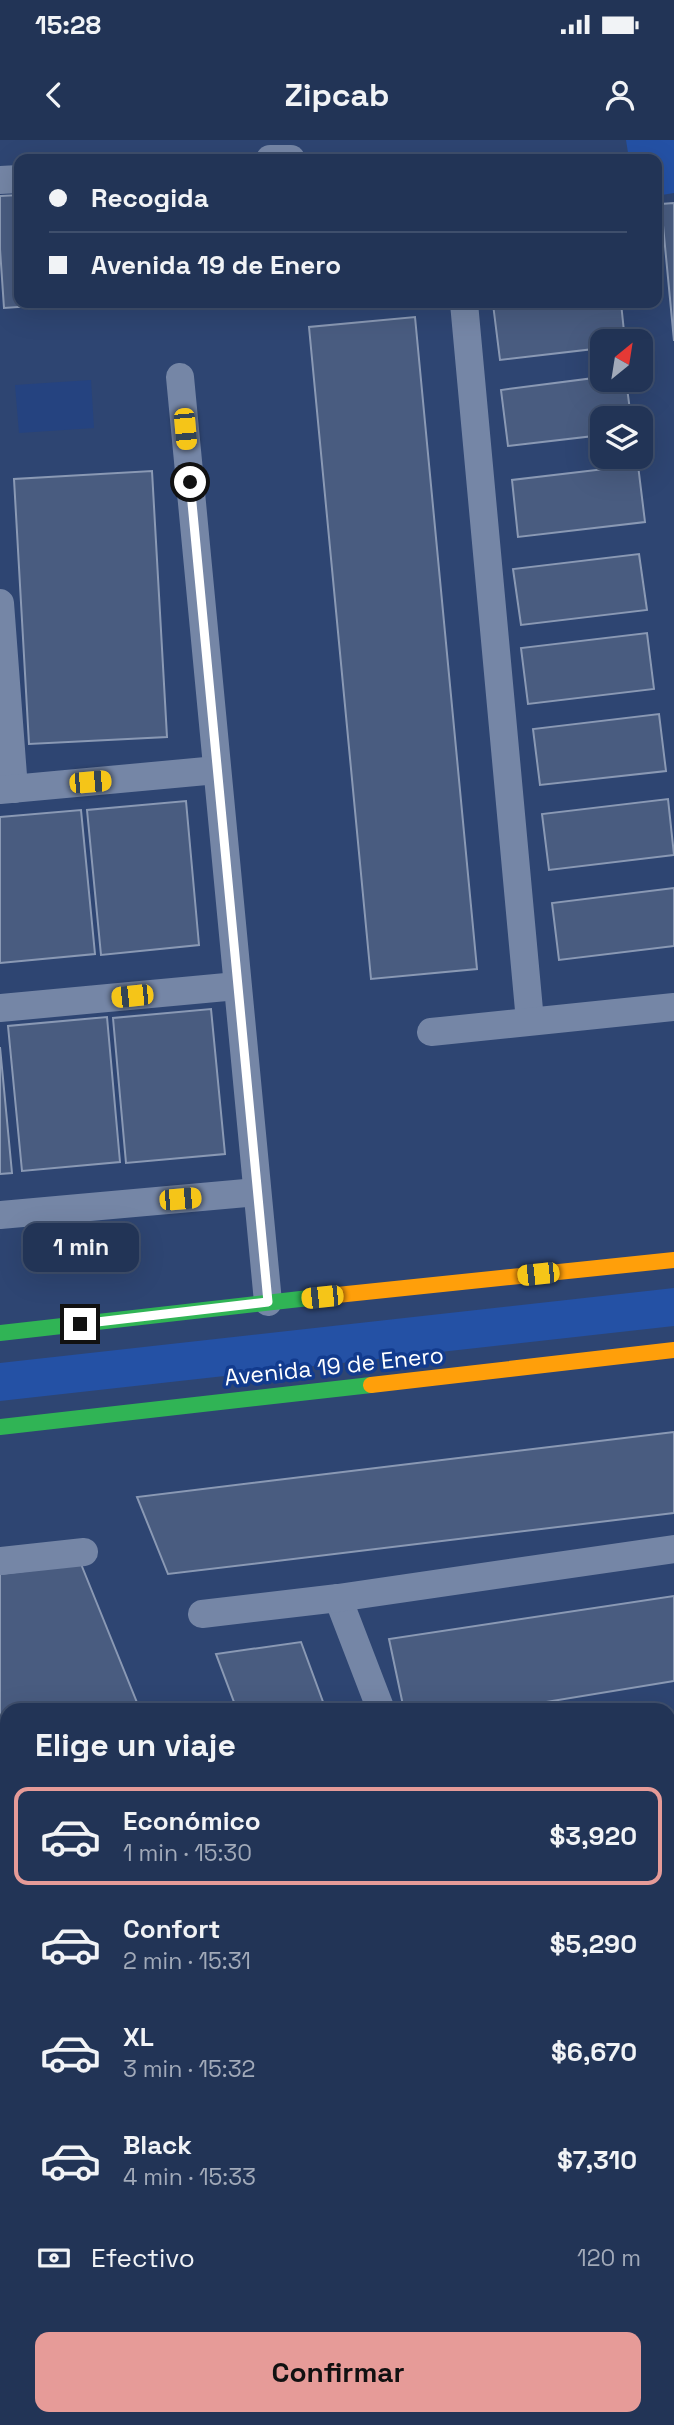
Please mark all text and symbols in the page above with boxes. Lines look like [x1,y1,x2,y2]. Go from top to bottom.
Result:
text: 15:28 [35,8,101,42]
text: Zipcab [284,75,390,115]
icon: back [35,76,73,114]
icon: person [601,76,639,114]
text: Recogida [91,181,209,215]
text: Avenida 19 de Enero [91,248,341,282]
north arrow [590,329,653,392]
map controls [590,329,653,469]
button: layers [590,406,653,469]
car [173,407,198,451]
route start [174,466,206,498]
car [69,770,112,794]
car [111,983,154,1009]
car [159,1187,202,1211]
callout: 1 min [22,1222,138,1272]
text: 1 min [53,1232,109,1262]
car [517,1261,560,1287]
car [301,1284,344,1310]
route end [64,1308,96,1340]
street label: Avenida 19 de Enero [223,1340,445,1392]
text: Elige un viaje [35,1725,236,1765]
text: Económico [123,1804,261,1838]
icon: car [39,1805,102,1868]
text: $3,920 [549,1819,637,1853]
text: 1 min · 15:30 [123,1838,252,1868]
text: Confort [123,1912,220,1946]
icon: car [39,1913,102,1976]
text: $5,290 [550,1927,637,1961]
text: 2 min · 15:31 [123,1946,251,1976]
text: XL [123,2020,154,2054]
icon: car [39,2021,102,2084]
text: $6,670 [551,2035,637,2069]
text: 3 min · 15:32 [123,2054,255,2084]
text: Black [123,2128,192,2162]
icon: car [39,2129,102,2192]
text: $7,310 [557,2143,637,2177]
text: 4 min · 15:33 [123,2162,256,2192]
icon: cash [35,2239,73,2277]
text: Efectivo [91,2241,195,2275]
text: 120 m [577,2243,641,2273]
button: Confirmar [35,2332,641,2412]

